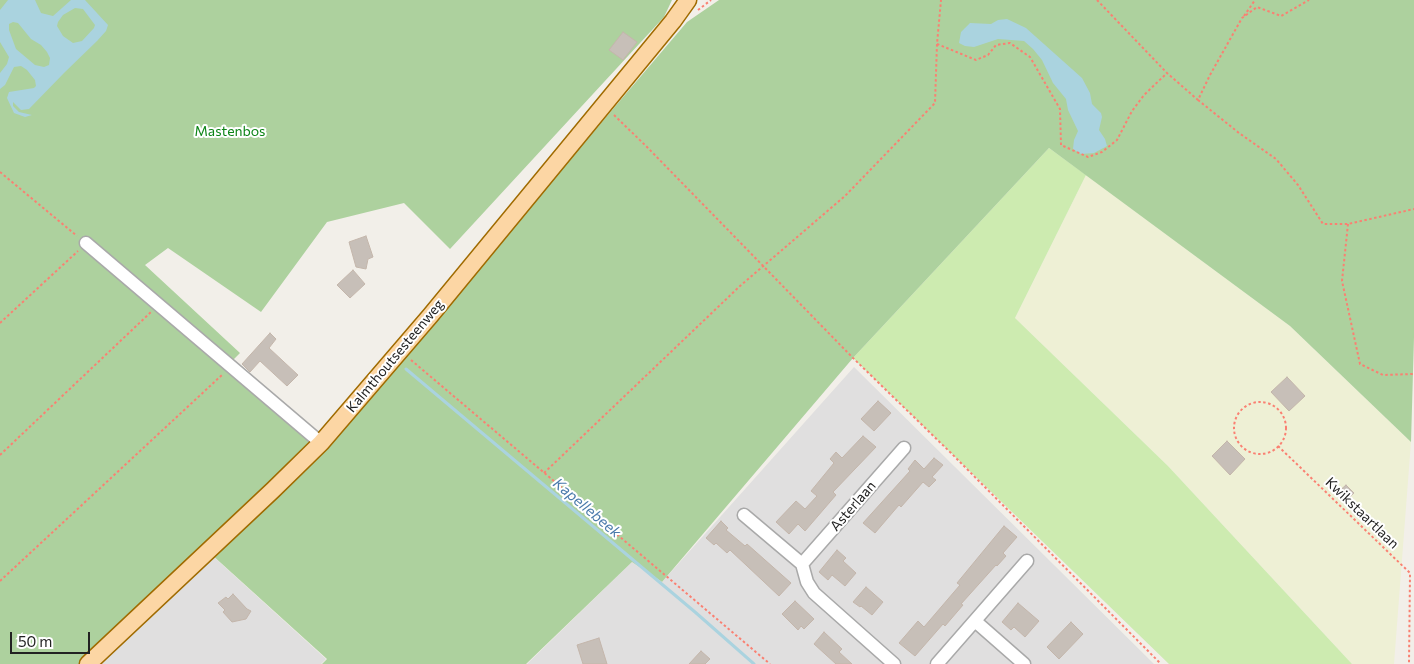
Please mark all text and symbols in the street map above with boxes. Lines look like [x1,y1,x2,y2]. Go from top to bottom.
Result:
park label: Mastenbos [195,123,265,139]
street label: Kalmthoutsesteenweg [343,296,447,416]
water label: Kapellebeek [549,474,625,542]
street label: Kwikstaartlaan [1322,474,1402,552]
street label: Asterlaan [827,478,879,534]
scale bar [12,622,92,654]
text: 50 m [18,632,52,650]

